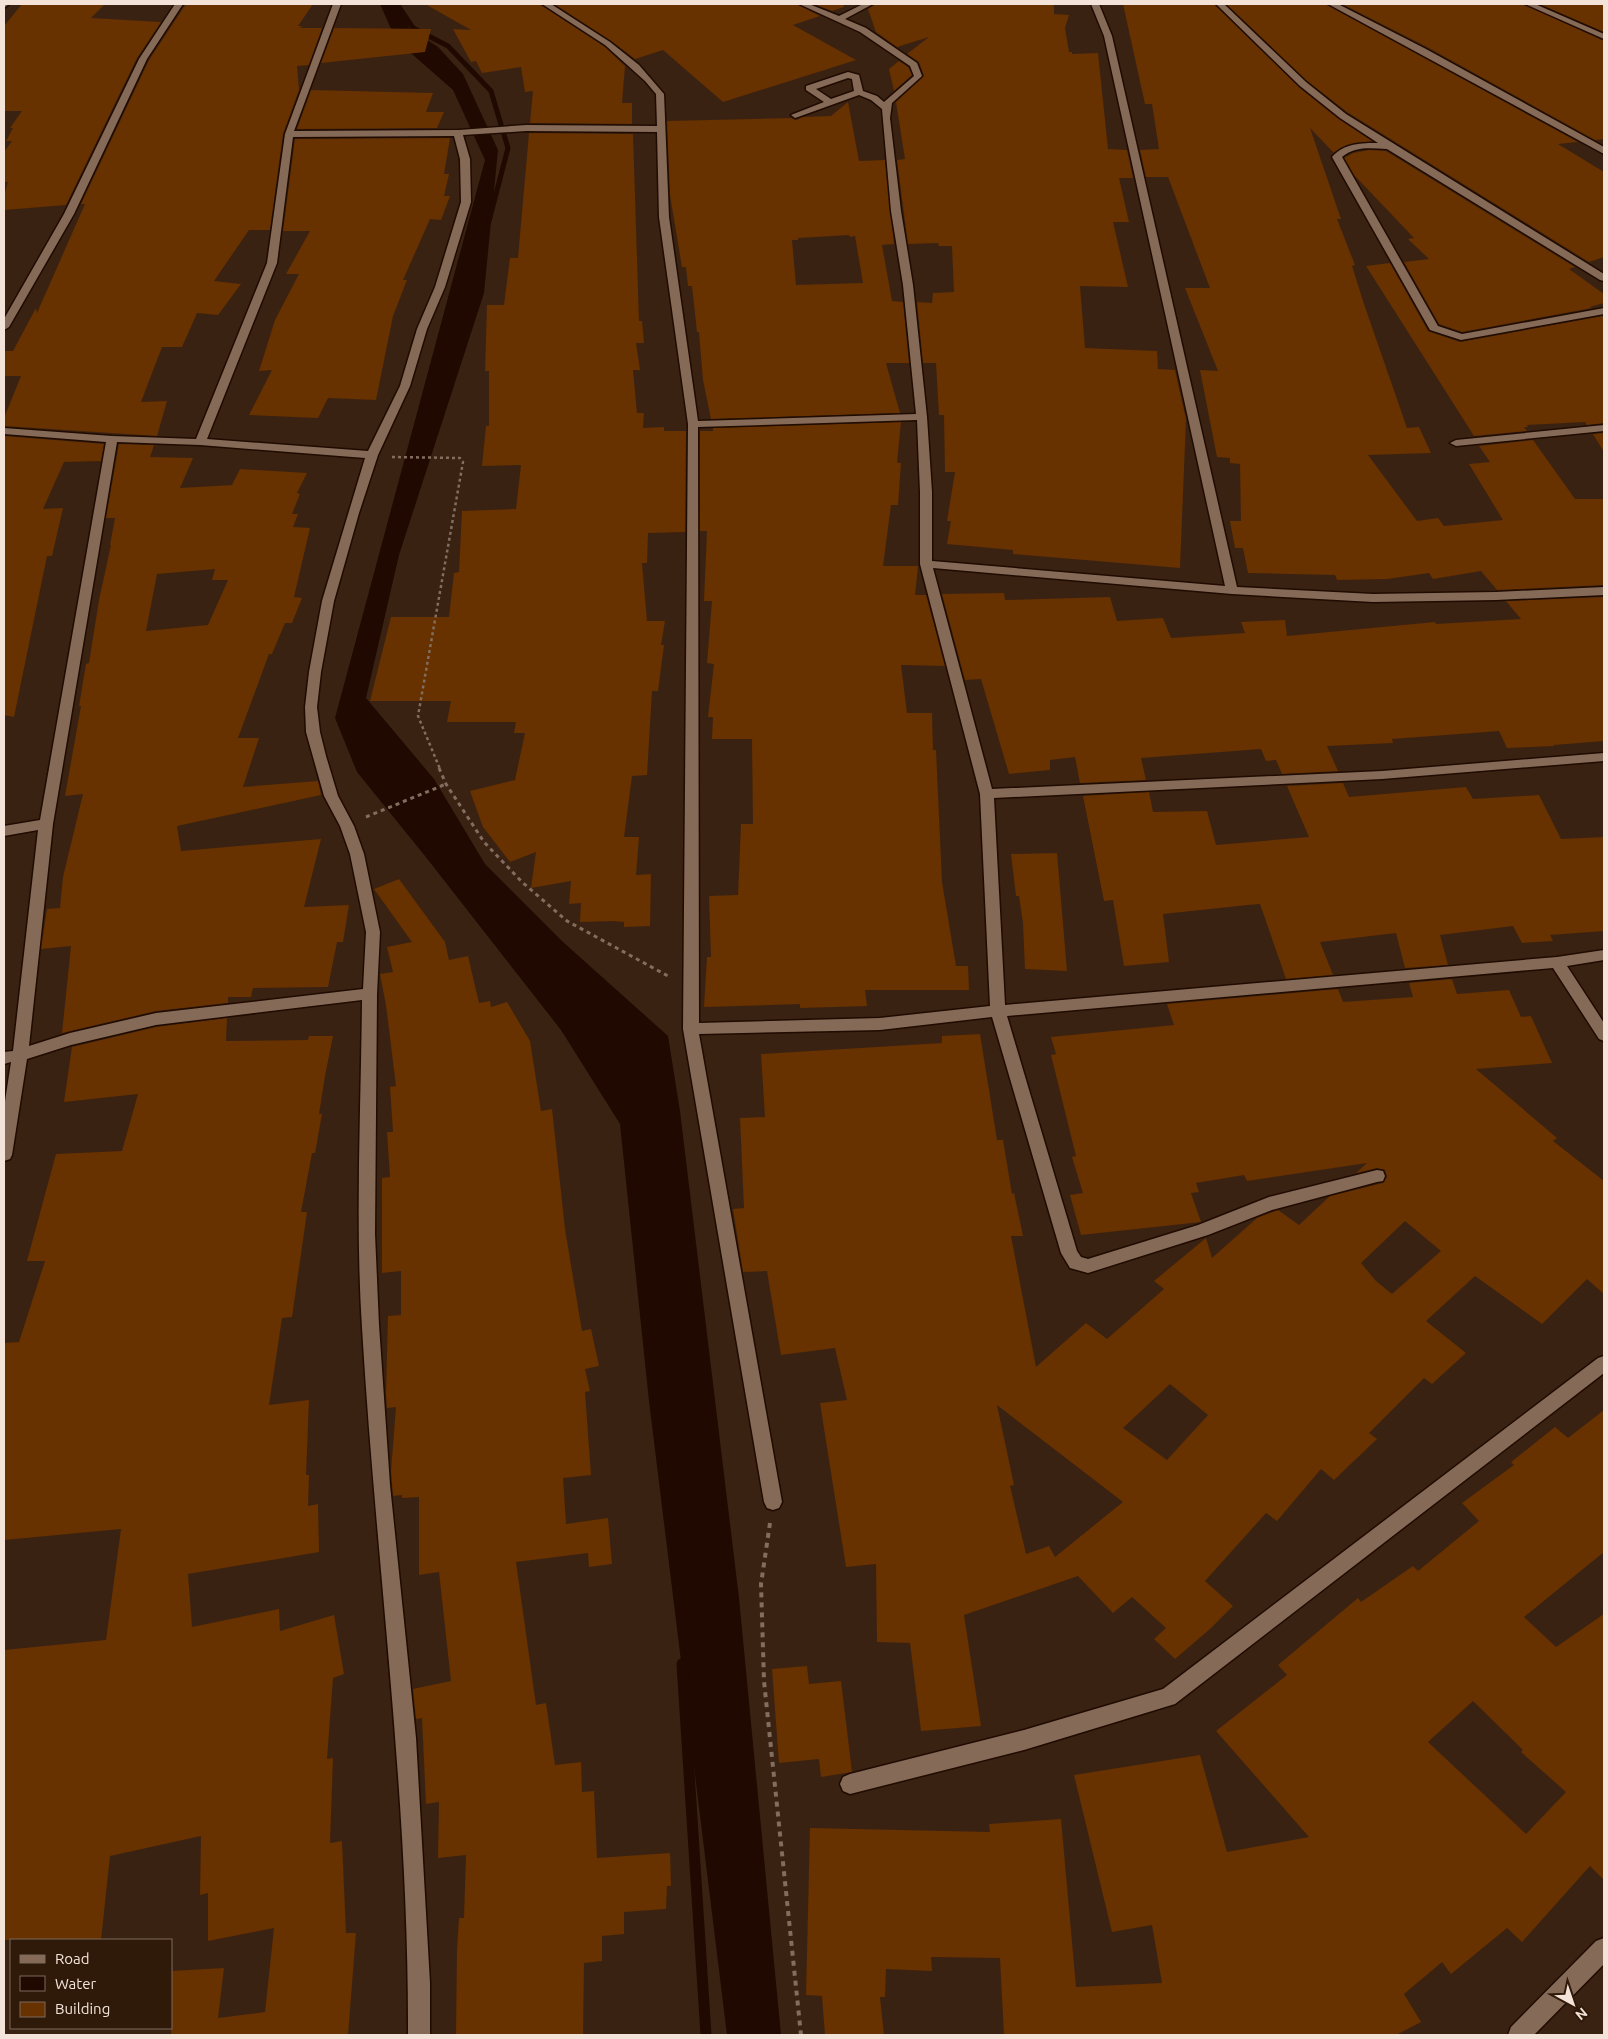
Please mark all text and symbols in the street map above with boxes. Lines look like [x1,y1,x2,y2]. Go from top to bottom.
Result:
legend [10,1939,172,2029]
text: Road [55,1950,90,1967]
text: Water [55,1975,96,1992]
north arrow [1548,1979,1598,2029]
text: Building [55,2000,110,2017]
text: N [1572,2004,1591,2023]

